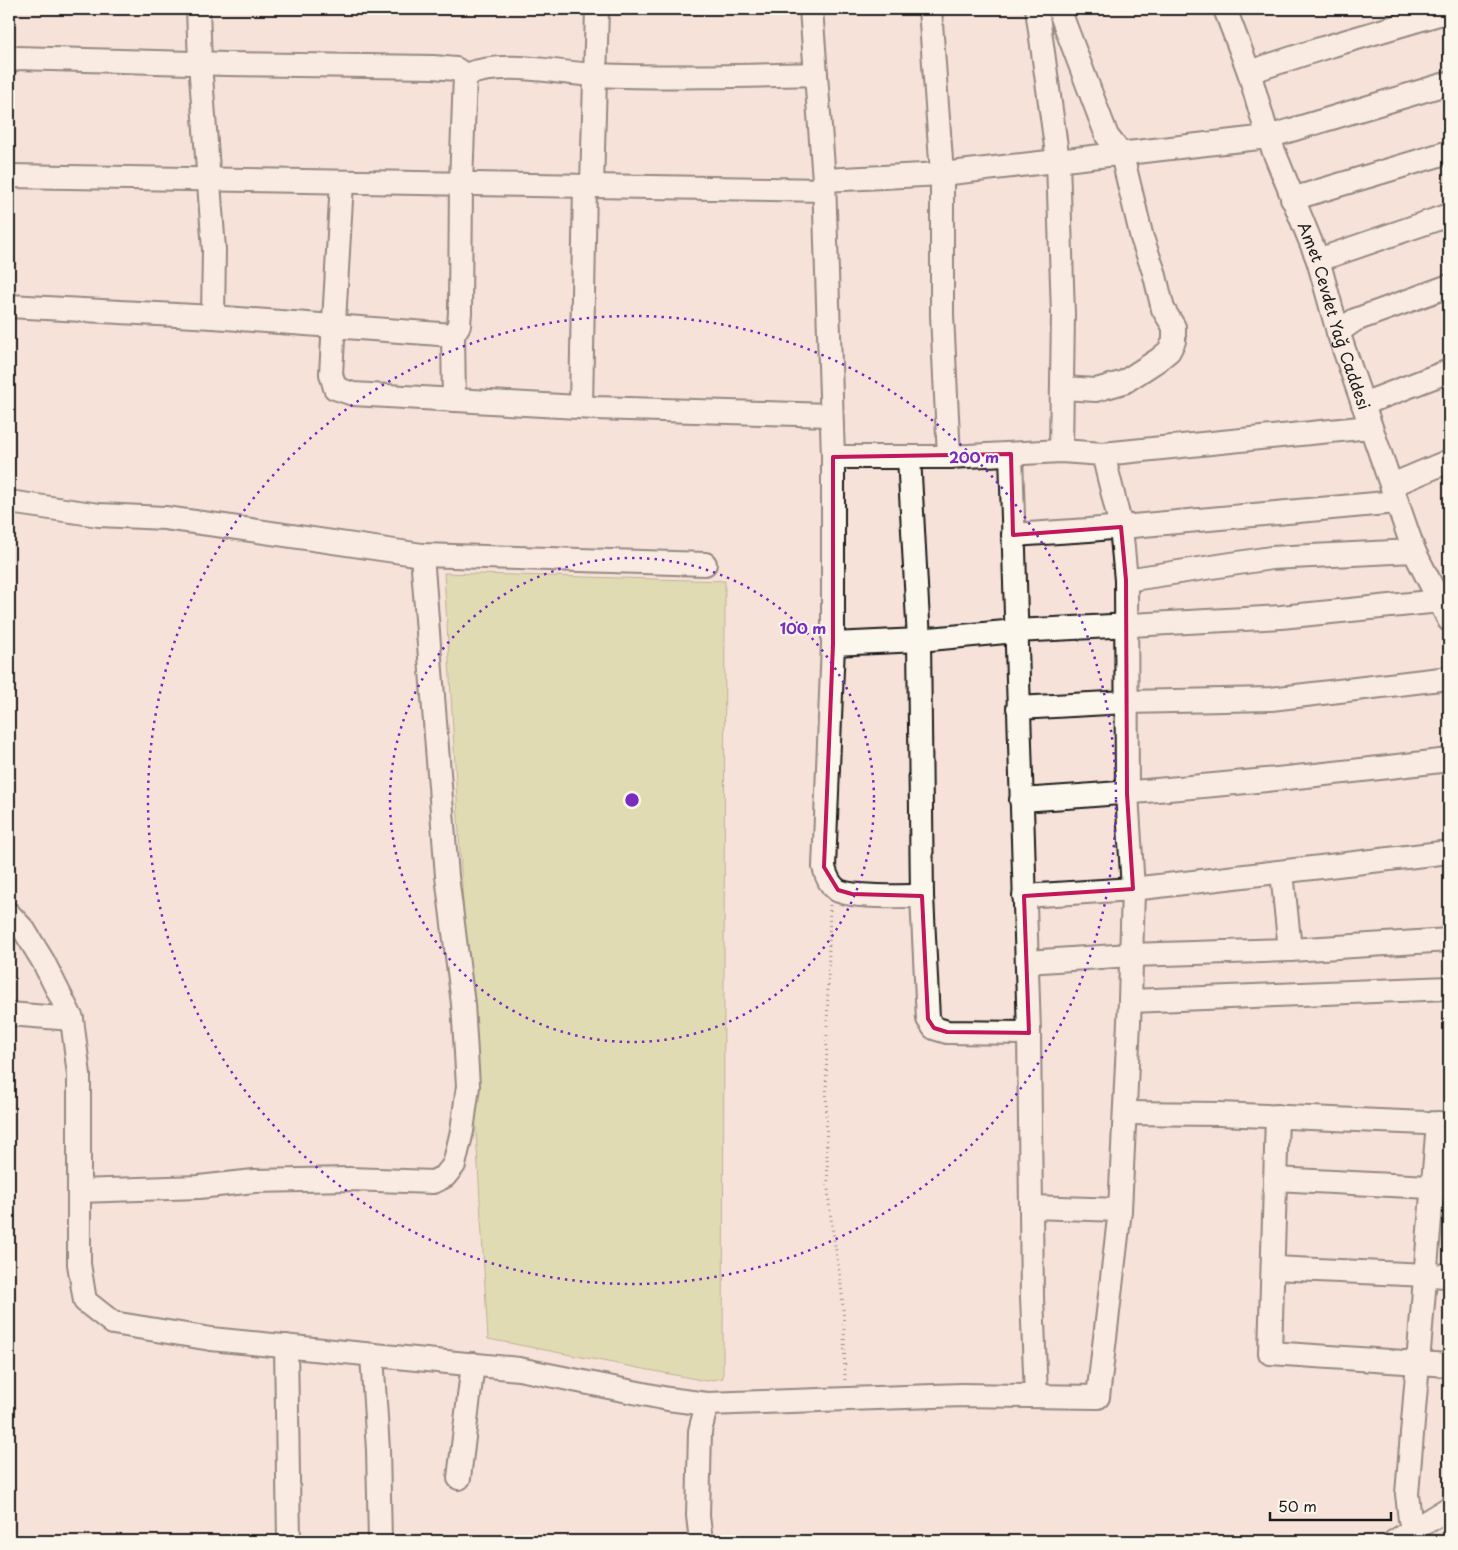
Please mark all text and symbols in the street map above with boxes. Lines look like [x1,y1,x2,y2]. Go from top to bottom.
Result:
street label: Amet Cevdet Yağ Caddesi [1293,218,1377,413]
text: 200 m [949,445,999,468]
text: 100 m [780,616,826,639]
centre of rings [623,791,641,809]
scale bar [1270,1490,1392,1522]
text: 50 m [1278,1494,1317,1517]

